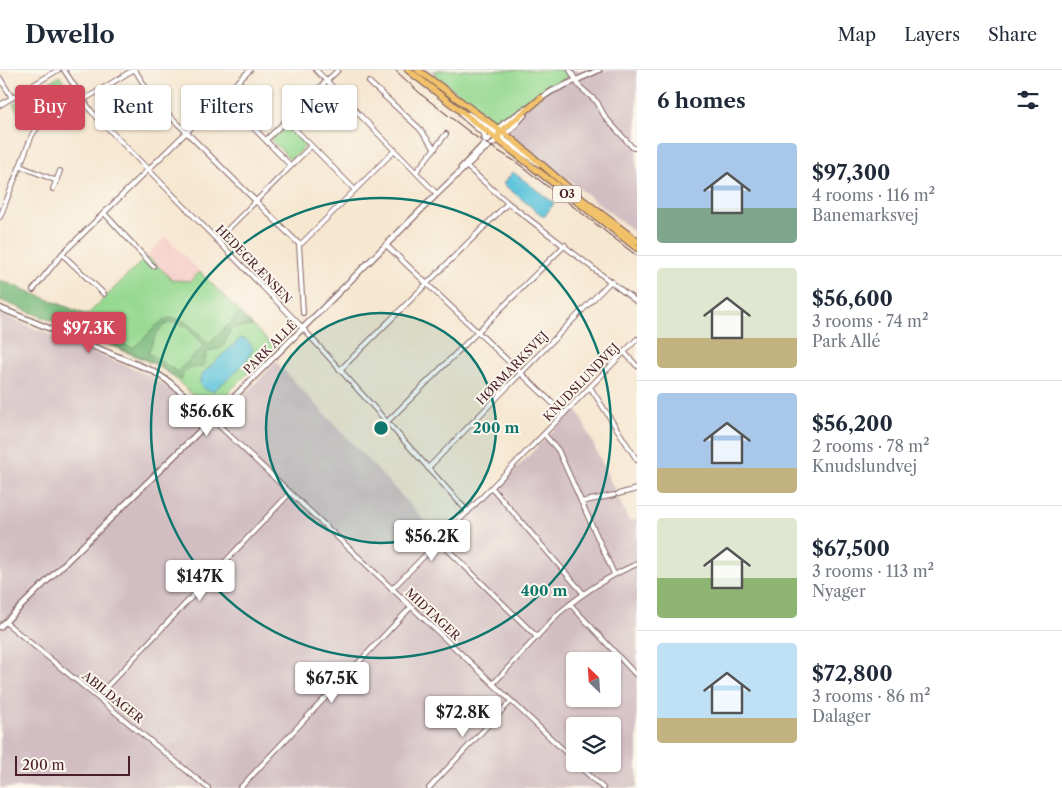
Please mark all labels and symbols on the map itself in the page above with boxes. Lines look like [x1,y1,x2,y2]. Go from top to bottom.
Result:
road number: O3 [553,186,581,202]
street label: HEDEGRÆNSEN [213,222,295,306]
pin: $97.3K [48,312,130,354]
street label: PARK ALLÉ [239,316,300,377]
street label: HØRMARKSVEJ [473,328,551,408]
street label: KNUDSLUNDVEJ [540,340,622,424]
pin: $56.6K [166,394,248,437]
text: 200 m [473,418,519,437]
centre of rings [372,419,390,437]
pin: $56.2K [391,520,473,562]
pin: $147K [165,560,235,602]
text: 400 m [521,581,567,600]
street label: MIDTAGER [402,585,464,644]
north arrow [566,652,621,708]
pin: $67.5K [291,662,373,704]
street label: ABILDAGER [79,667,147,727]
pin: $72.8K [422,696,504,738]
scale bar [15,753,130,776]

